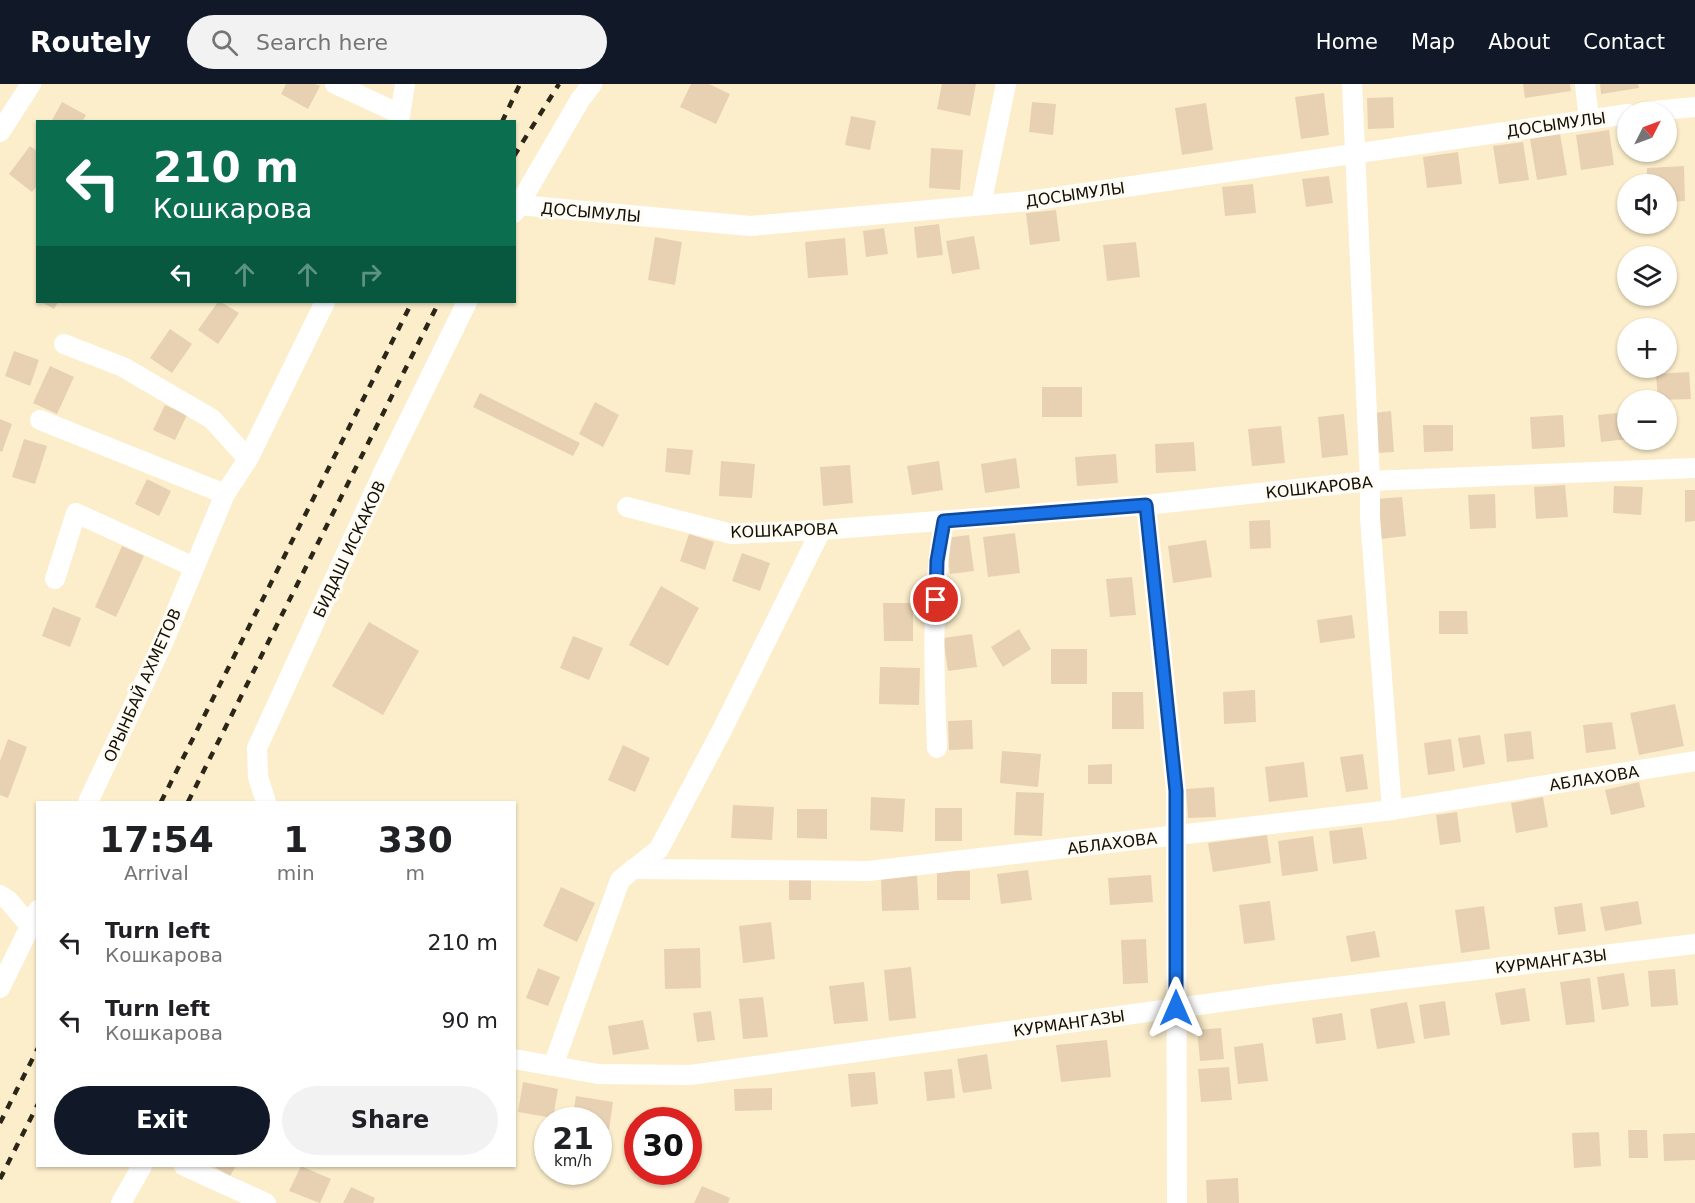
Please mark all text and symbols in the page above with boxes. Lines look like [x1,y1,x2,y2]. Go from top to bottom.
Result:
search box [187,15,607,69]
text: Routely [30,26,151,59]
icon: search [208,26,241,59]
text: Search here [256,30,388,55]
text: Home [1316,30,1378,54]
text: Map [1411,30,1455,54]
text: About [1488,30,1550,54]
text: Contact [1583,30,1665,54]
north arrow [1617,102,1677,162]
map controls [1617,102,1677,450]
street label: ДОСЫМУЛЫ [1505,108,1607,141]
text: 210 m [153,143,299,192]
icon: left [54,144,132,222]
button: sound [1617,174,1677,234]
street label: ДОСЫМУЛЫ [1024,178,1126,211]
text: Кошкарова [153,193,312,224]
street label: ДОСЫМУЛЫ [540,199,642,226]
button: layers [1617,246,1677,306]
icon: left [165,258,198,291]
icon: ahead [228,258,261,291]
icon: ahead [291,258,324,291]
icon: right [354,258,387,291]
button: + [1617,318,1677,378]
button: − [1617,390,1677,450]
street label: КОШКАРОВА [1265,472,1374,503]
street label: БИДАШ ИСКАКОВ [309,478,390,621]
street label: КОШКАРОВА [730,519,838,542]
pin [910,574,961,625]
icon: arrive [919,583,952,616]
street label: ОРЫНБАЙ АХМЕТОВ [100,605,185,765]
street label: АБЛАХОВА [1548,762,1640,795]
text: 17:54 [99,819,214,860]
text: 1 [283,819,308,860]
text: 330 [378,819,453,860]
street label: АБЛАХОВА [1066,829,1158,858]
text: Arrival [124,861,189,885]
text: min [277,861,315,885]
text: m [406,861,425,885]
text: Turn left [105,918,210,943]
icon: left [54,926,87,959]
text: 210 m [428,930,498,955]
text: Кошкарова [105,943,223,967]
street label: КУРМАНГАЗЫ [1494,945,1608,978]
position arrow [1144,976,1208,1040]
text: Turn left [105,996,210,1021]
icon: left [54,1004,87,1037]
street label: КУРМАНГАЗЫ [1012,1006,1126,1041]
text: 90 m [442,1008,498,1033]
text: Кошкарова [105,1021,223,1045]
button: Exit [54,1086,270,1155]
button: Share [282,1086,498,1155]
speed limit sign: 30 [624,1107,702,1185]
text: 21 [552,1121,594,1156]
text: km/h [554,1152,592,1170]

